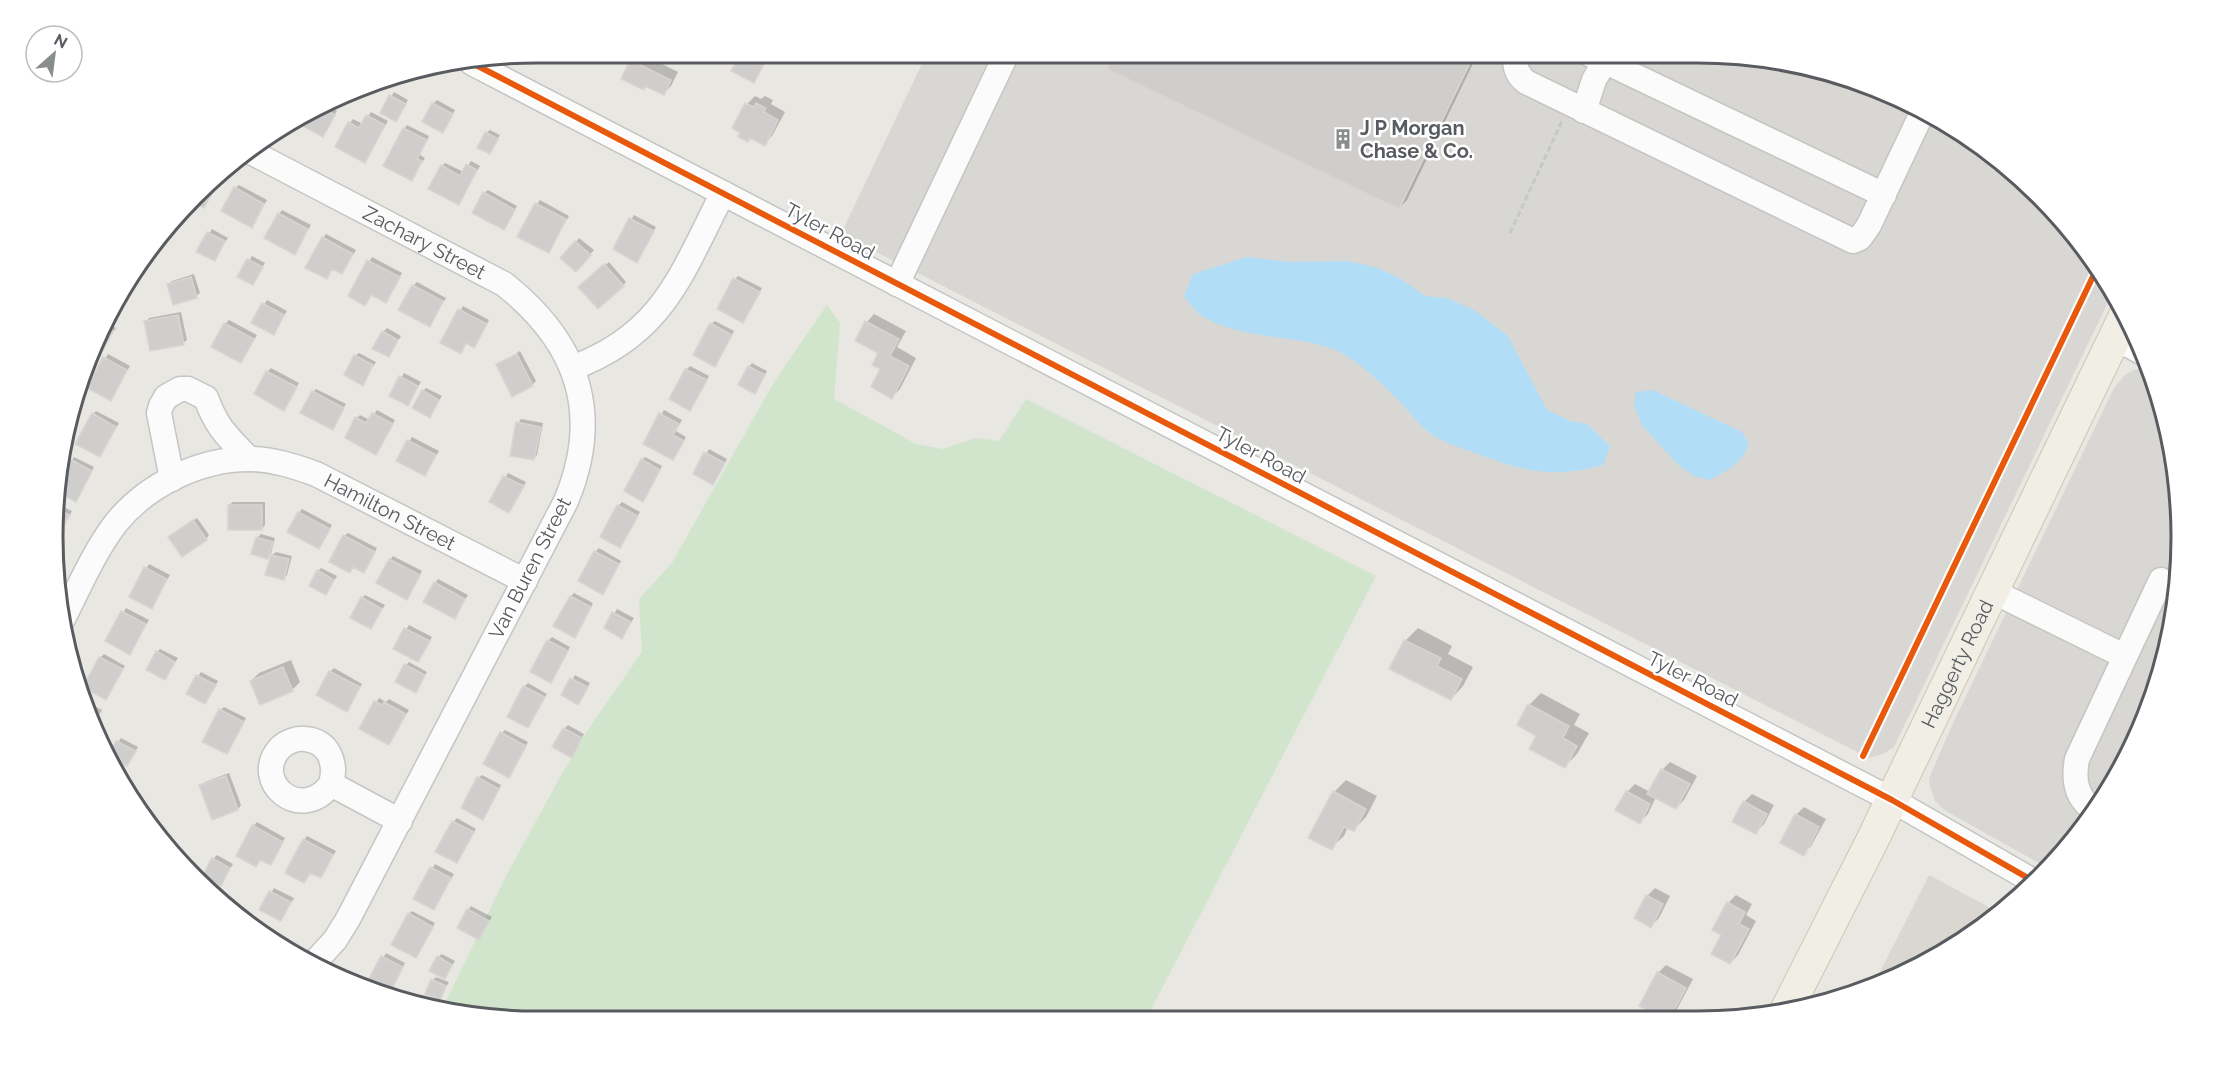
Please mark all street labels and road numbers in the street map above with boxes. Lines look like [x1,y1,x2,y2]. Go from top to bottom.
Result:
street label: Tyler Road [781,197,879,265]
street label: Zachary Street [359,201,490,284]
street label: Tyler Road [1212,421,1310,489]
street label: Hamilton Street [320,468,460,556]
street label: Van Buren Street [484,493,576,643]
street label: Haggerty Road [1916,596,1998,732]
street label: Tyler Road [1644,646,1742,712]

